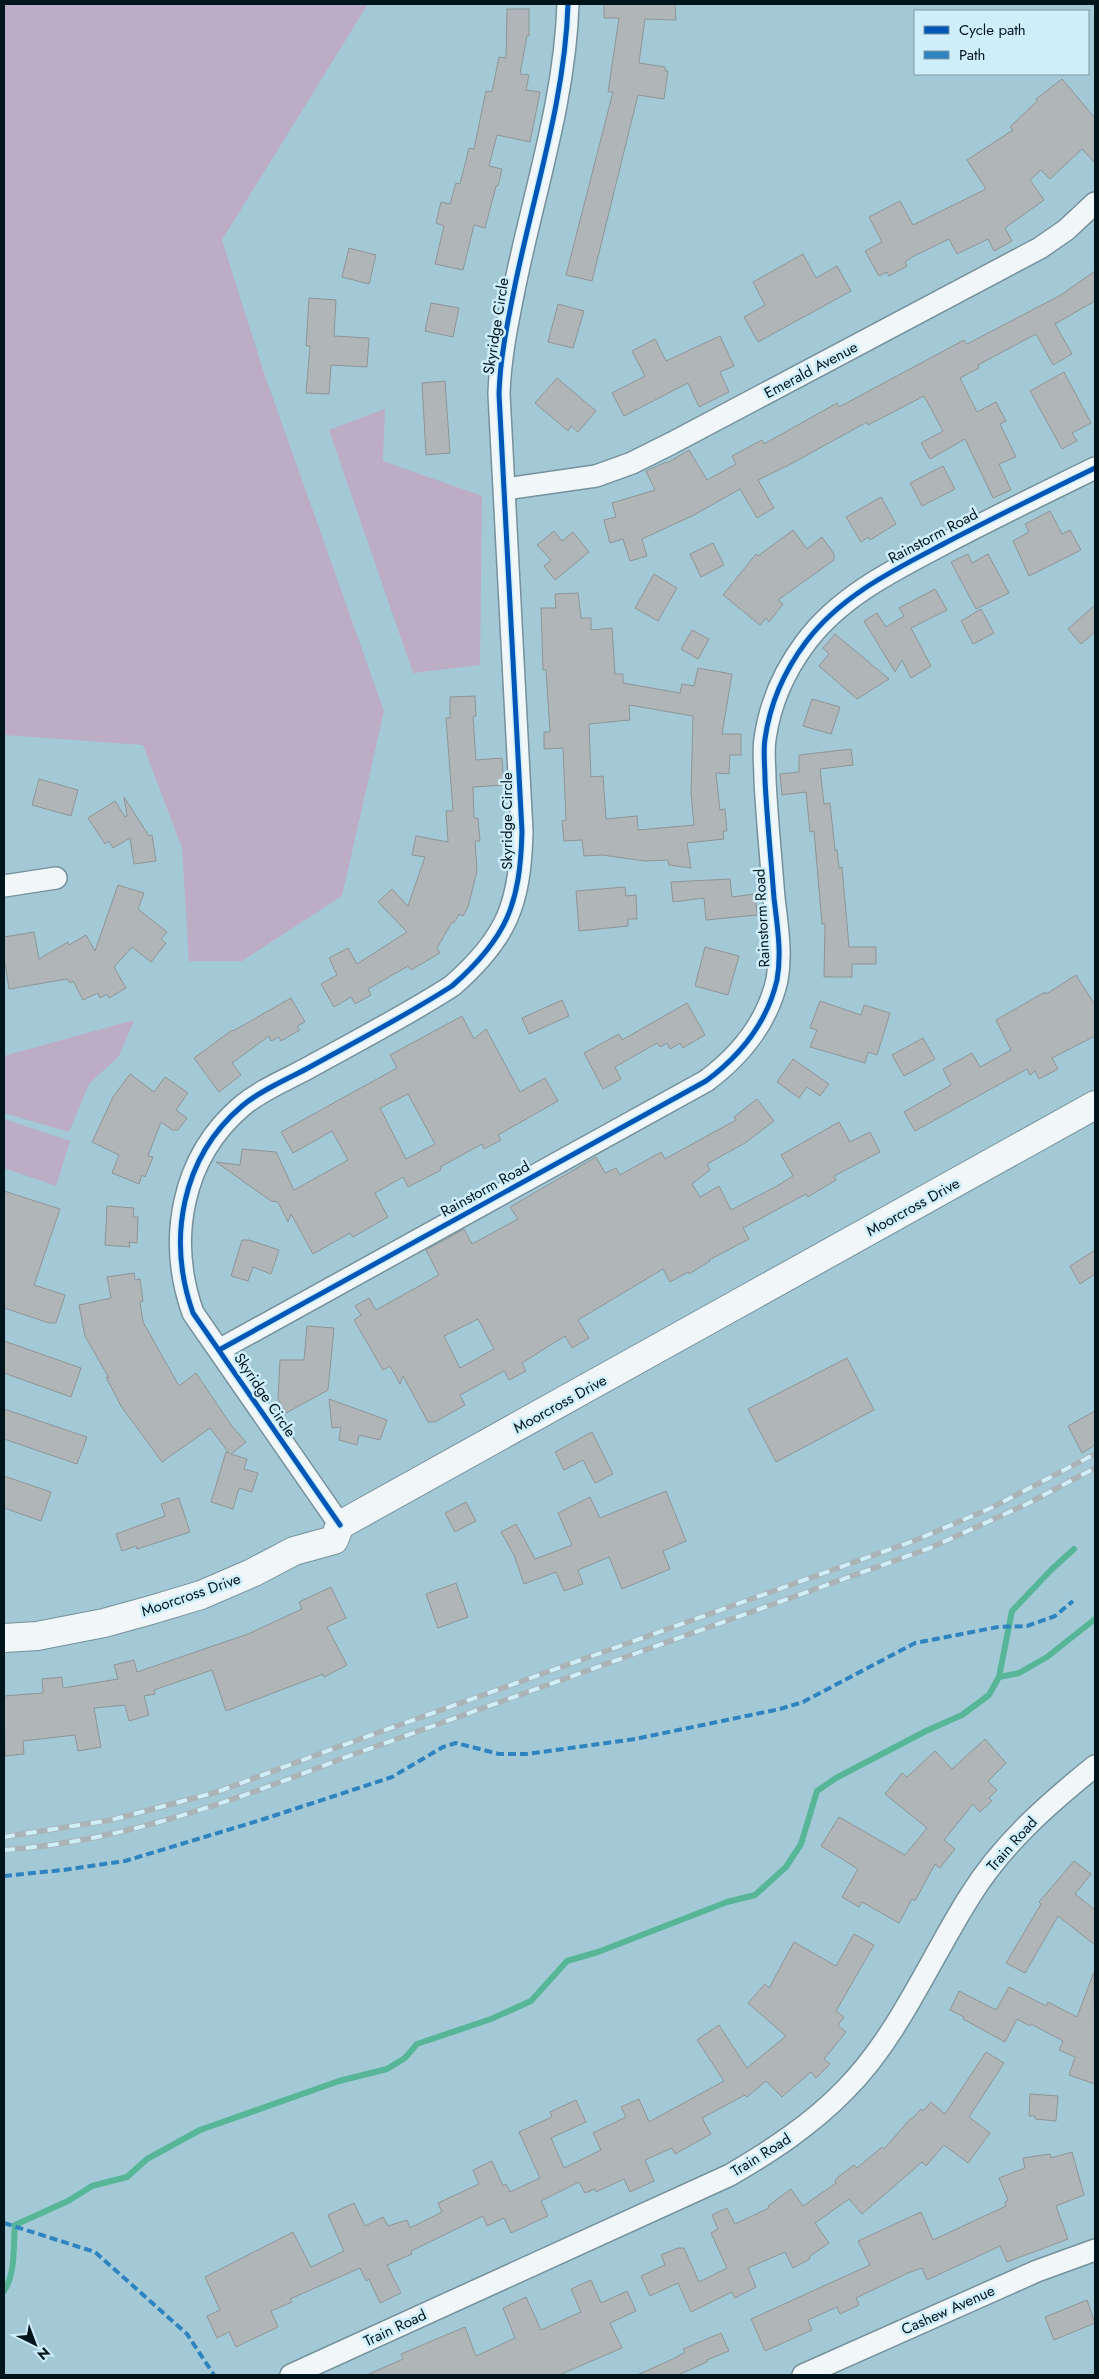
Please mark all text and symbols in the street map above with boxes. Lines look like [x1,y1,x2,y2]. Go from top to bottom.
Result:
legend [914,10,1089,75]
text: Cycle path [959,19,1026,41]
text: Path [959,44,985,66]
street label: Skyridge Circle [478,276,515,376]
street label: Emerald Avenue [760,336,862,404]
street label: Rainstorm Road [884,503,982,569]
street label: Skyridge Circle [496,772,518,870]
street label: Rainstorm Road [748,868,776,968]
street label: Rainstorm Road [436,1155,534,1223]
street label: Moorcross Drive [862,1172,964,1242]
street label: Skyridge Circle [229,1348,302,1442]
street label: Moorcross Drive [509,1369,611,1439]
street label: Moorcross Drive [138,1568,244,1622]
street label: Train Road [981,1812,1043,1876]
street label: Train Road [727,2128,795,2182]
street label: Cashew Avenue [898,2279,999,2340]
street label: Train Road [360,2304,430,2352]
north arrow [10,2319,60,2369]
text: N [33,2343,55,2365]

